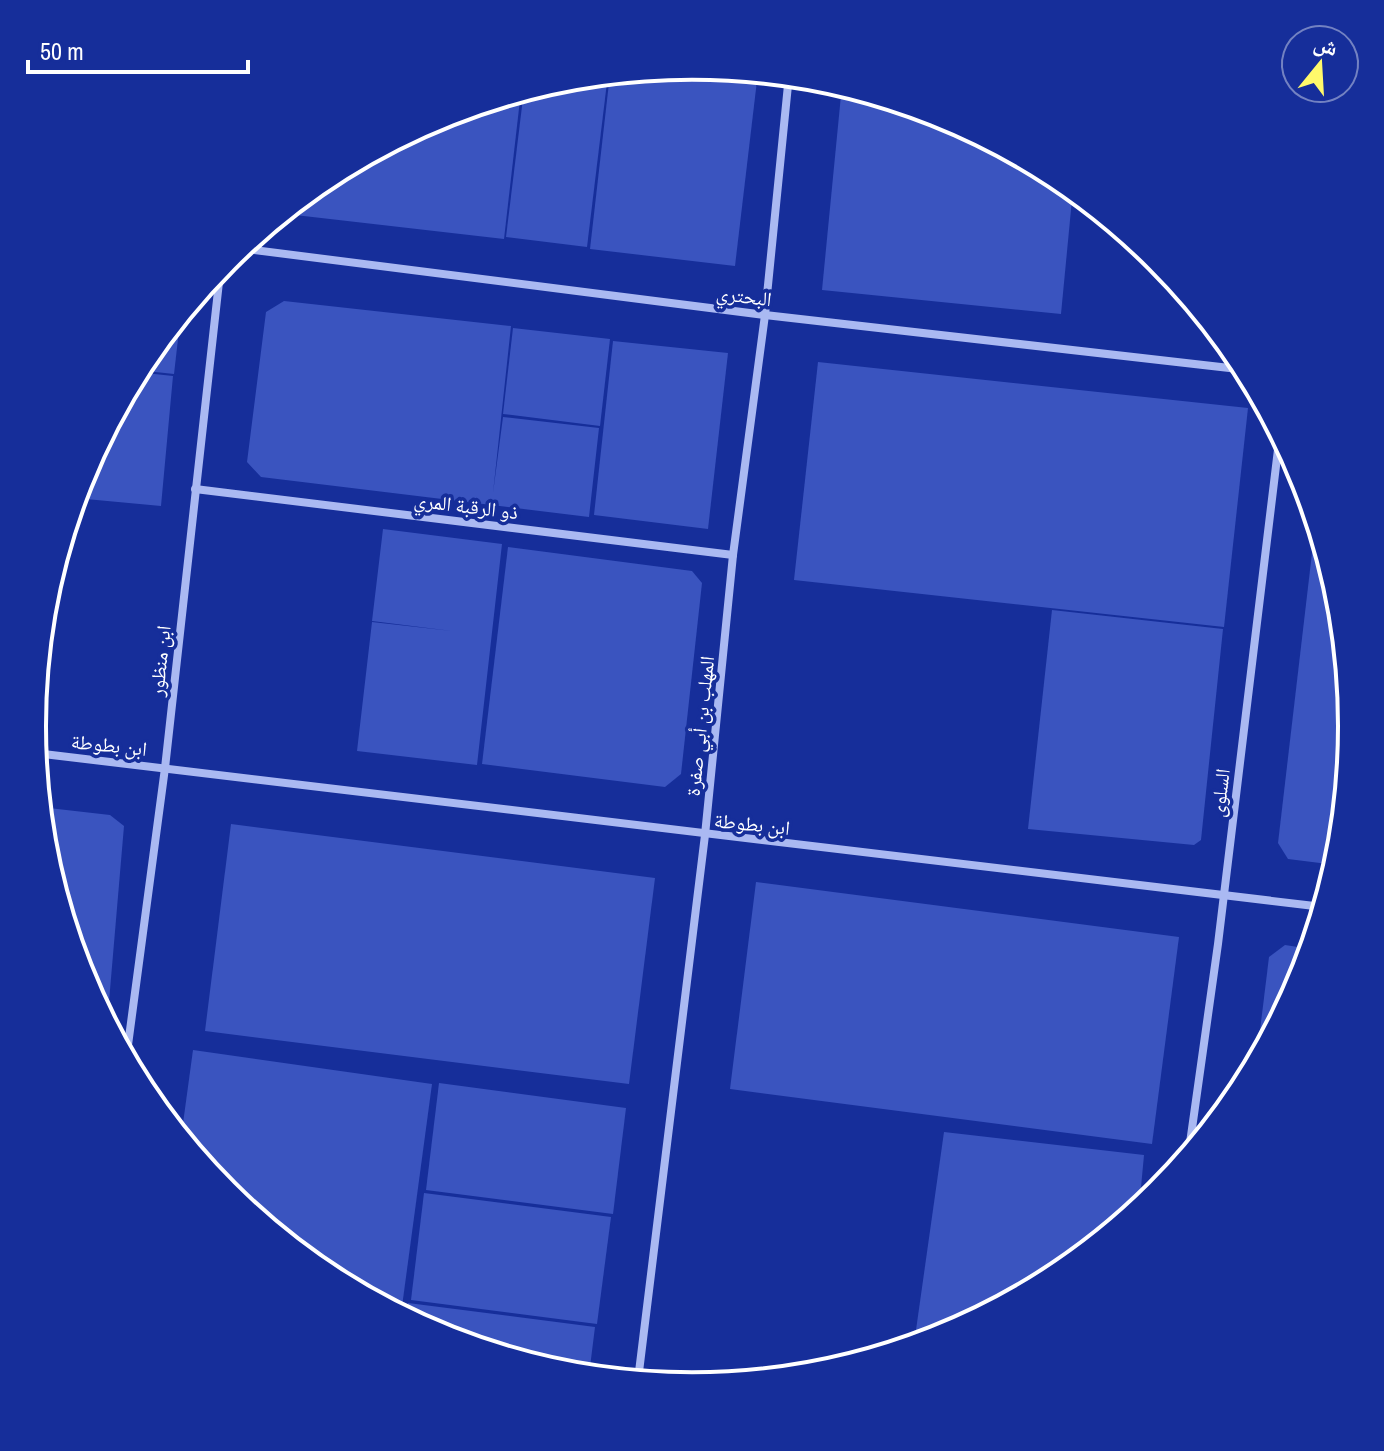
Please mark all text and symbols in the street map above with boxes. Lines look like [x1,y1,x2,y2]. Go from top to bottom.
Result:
scale bar [28,24,248,74]
north arrow [1280,24,1360,104]
text: ش [1310,27,1342,63]
text: 50 m [40,35,84,67]
street label: البحتري [714,279,773,315]
street label: ذو الرقبة المري [412,486,520,528]
street label: ابن منظور [142,624,177,699]
street label: المهلب بن أبي صفرة [679,655,723,798]
street label: ابن بطوطة [70,727,148,762]
street label: السلوى [1203,767,1236,819]
street label: ابن بطوطة [713,806,791,841]

